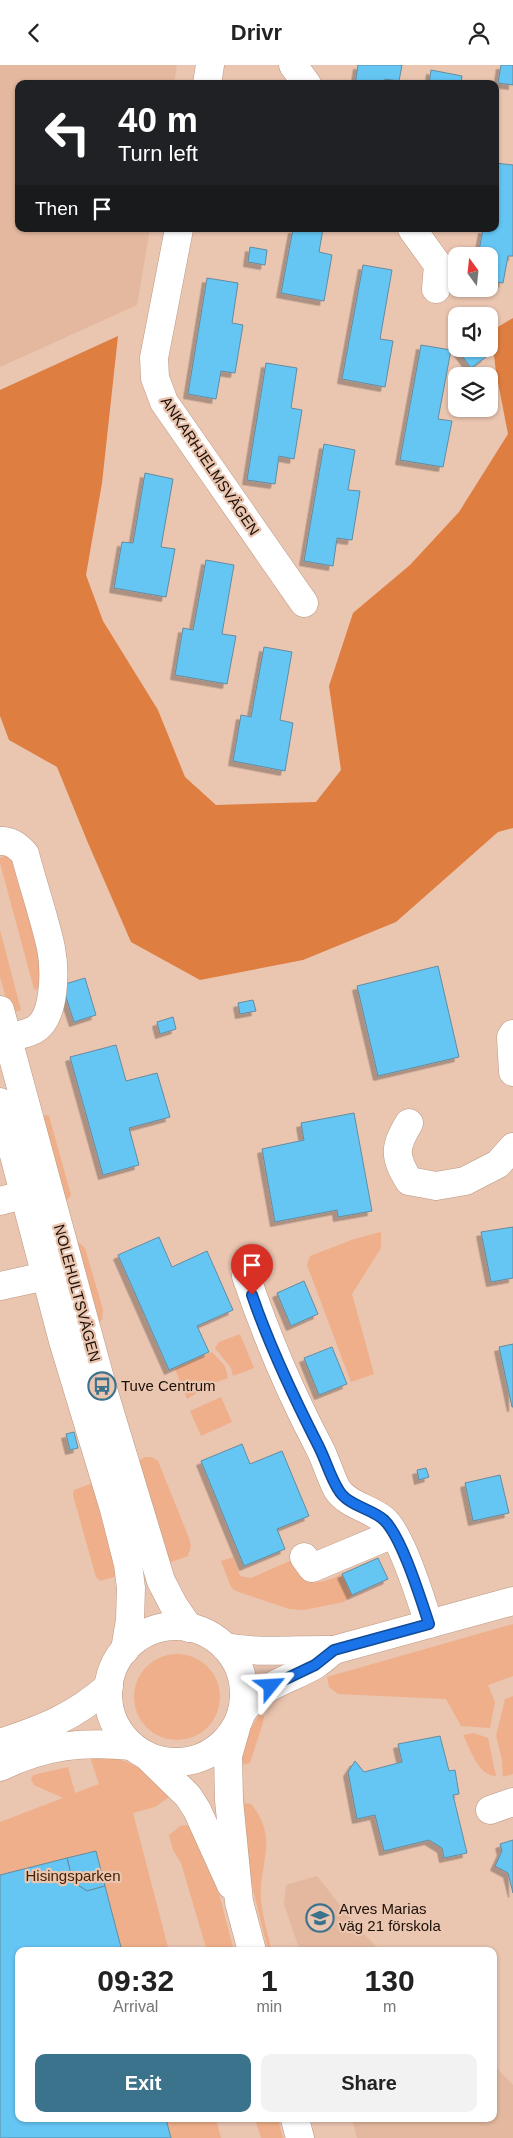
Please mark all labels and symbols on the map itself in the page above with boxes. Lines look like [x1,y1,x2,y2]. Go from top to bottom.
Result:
north arrow [448,247,498,297]
street label: ANKARHJELMSVÄGEN [158,393,263,538]
street label: NOLEHULTSVÄGEN [51,1222,104,1363]
pin [231,1244,273,1295]
bus stop icon: Tuve Centrum [87,1371,117,1401]
place label: Tuve Centrum [121,1377,215,1394]
position arrow [244,1659,296,1711]
park label: Hisingsparken [25,1867,121,1884]
place label: Arves Marias väg 21 förskola [339,1900,441,1934]
school or university icon: Arves Marias väg 21 förskola [305,1903,335,1933]

